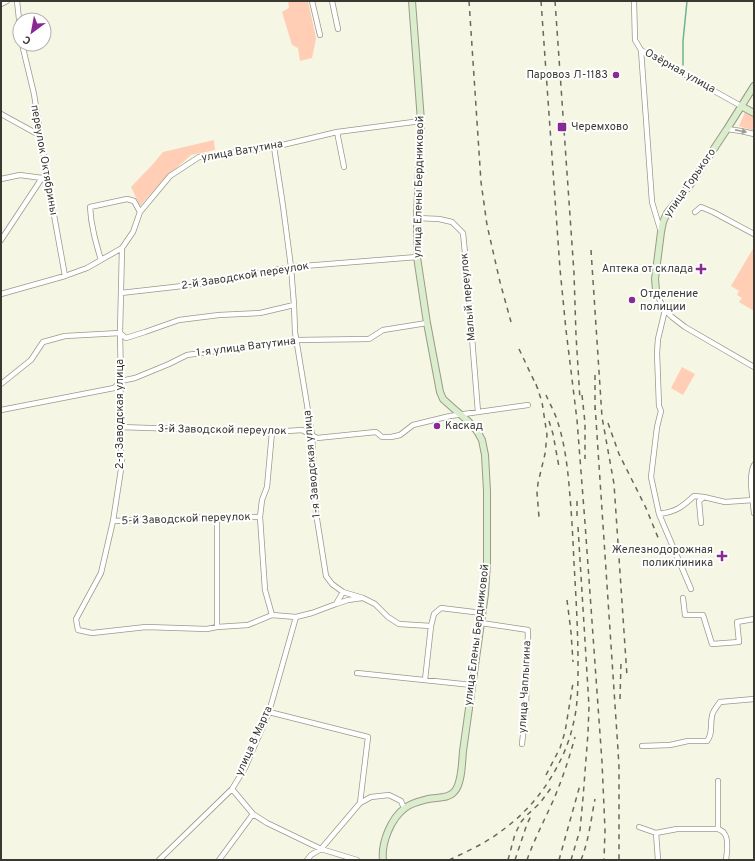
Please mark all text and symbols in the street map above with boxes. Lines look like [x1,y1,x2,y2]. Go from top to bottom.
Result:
north arrow [12,12,52,52]
text: С [21,32,34,47]
street label: Озёрная улица [642,46,718,96]
place label: Паровоз Л-1183 [527,68,608,82]
marker: Паровоз Л-1183 [611,70,621,80]
street label: переулок Октябрины [27,104,61,216]
street label: улица Елены Бердниковой [411,116,427,258]
place label: Черемхово [571,120,628,134]
marker: Черемхово [556,121,568,133]
one-way arrow [734,128,747,134]
street label: улица Ватутина [200,137,284,165]
street label: улица Горького [661,146,719,220]
street label: Малый переулок [457,252,479,342]
street label: 2-й Заводской переулок [180,259,310,293]
place label: Аптека от склада [602,262,693,276]
marker: Аптека от склада [696,264,706,274]
place label: Отделение полиции [640,287,698,314]
marker: Отделение полиции [627,295,637,305]
street label: 1-я улица Ватутина [195,334,297,360]
street label: 2-я Заводская улица [113,359,127,469]
street label: 1-я Заводская улица [300,409,324,518]
place label: Каскад [445,419,483,433]
marker: Каскад [432,421,442,431]
street label: 3-й Заводской переулок [157,422,287,438]
street label: 5-й Заводской переулок [121,510,251,528]
place label: Железнодорожная поликлиника [612,543,713,570]
marker: Железнодорожная поликлиника [716,550,728,562]
street label: улица Елены Бердниковой [461,563,493,707]
street label: улица Чаплыгина [516,640,534,734]
street label: улица 8 Марта [232,704,276,778]

